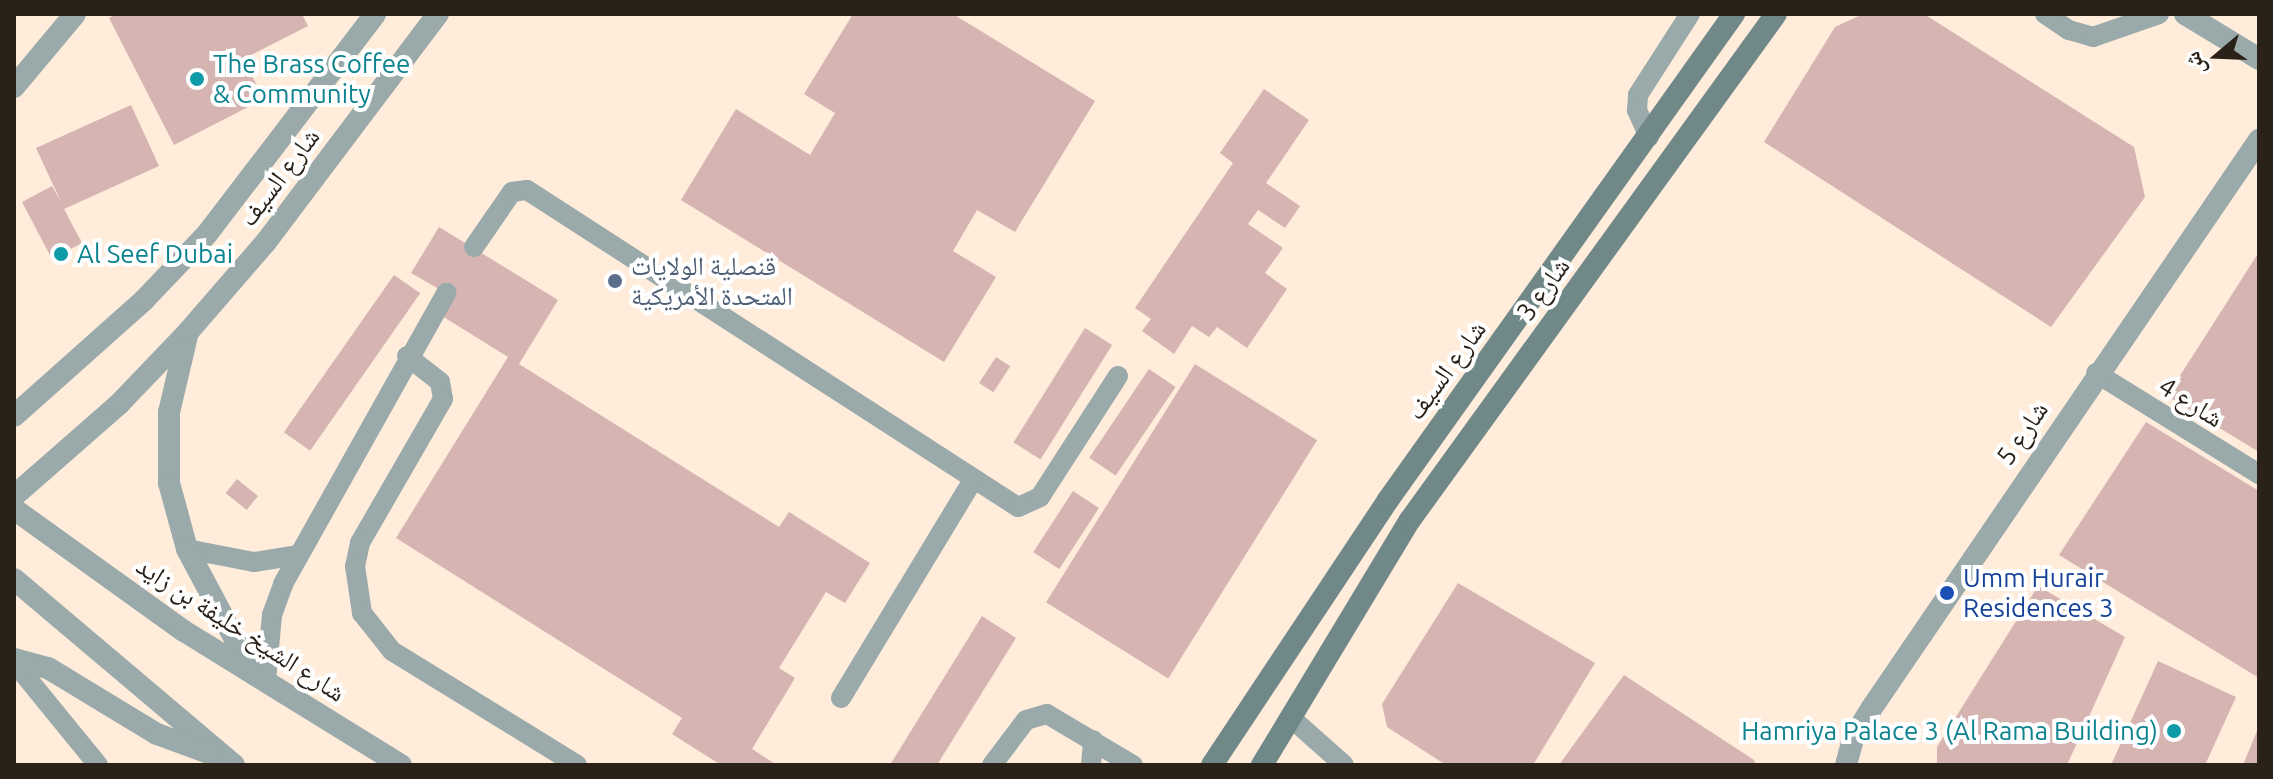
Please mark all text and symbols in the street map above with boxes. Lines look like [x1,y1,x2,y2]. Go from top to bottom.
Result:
north arrow [2177,16,2257,96]
place label: The Brass Coffee & Community [213,48,410,110]
text: ش [2178,49,2209,79]
marker: The Brass Coffee & Community [188,70,206,88]
street label: شارع السيف [232,122,326,232]
place label: Al Seef Dubai [77,238,233,270]
marker: Al Seef Dubai [52,245,70,263]
place label: قنصلية الولايات المتحدة الأمريكية [631,250,793,312]
street label: شارع 3 [1510,251,1576,327]
marker: قنصلية الولايات المتحدة الأمريكية [606,272,624,290]
street label: شارع السيف [1400,314,1492,426]
street label: شارع 4 [2153,370,2229,434]
street label: شارع 5 [1989,395,2055,471]
street label: شارع الشيخ خليفة بن زايد [131,550,351,708]
place label: Umm Hurair Residences 3 [1963,562,2114,624]
marker: Umm Hurair Residences 3 [1938,584,1956,602]
place label: Hamriya Palace 3 (Al Rama Building) [1741,715,2158,747]
marker: Hamriya Palace 3 (Al Rama Building) [2165,722,2183,740]

